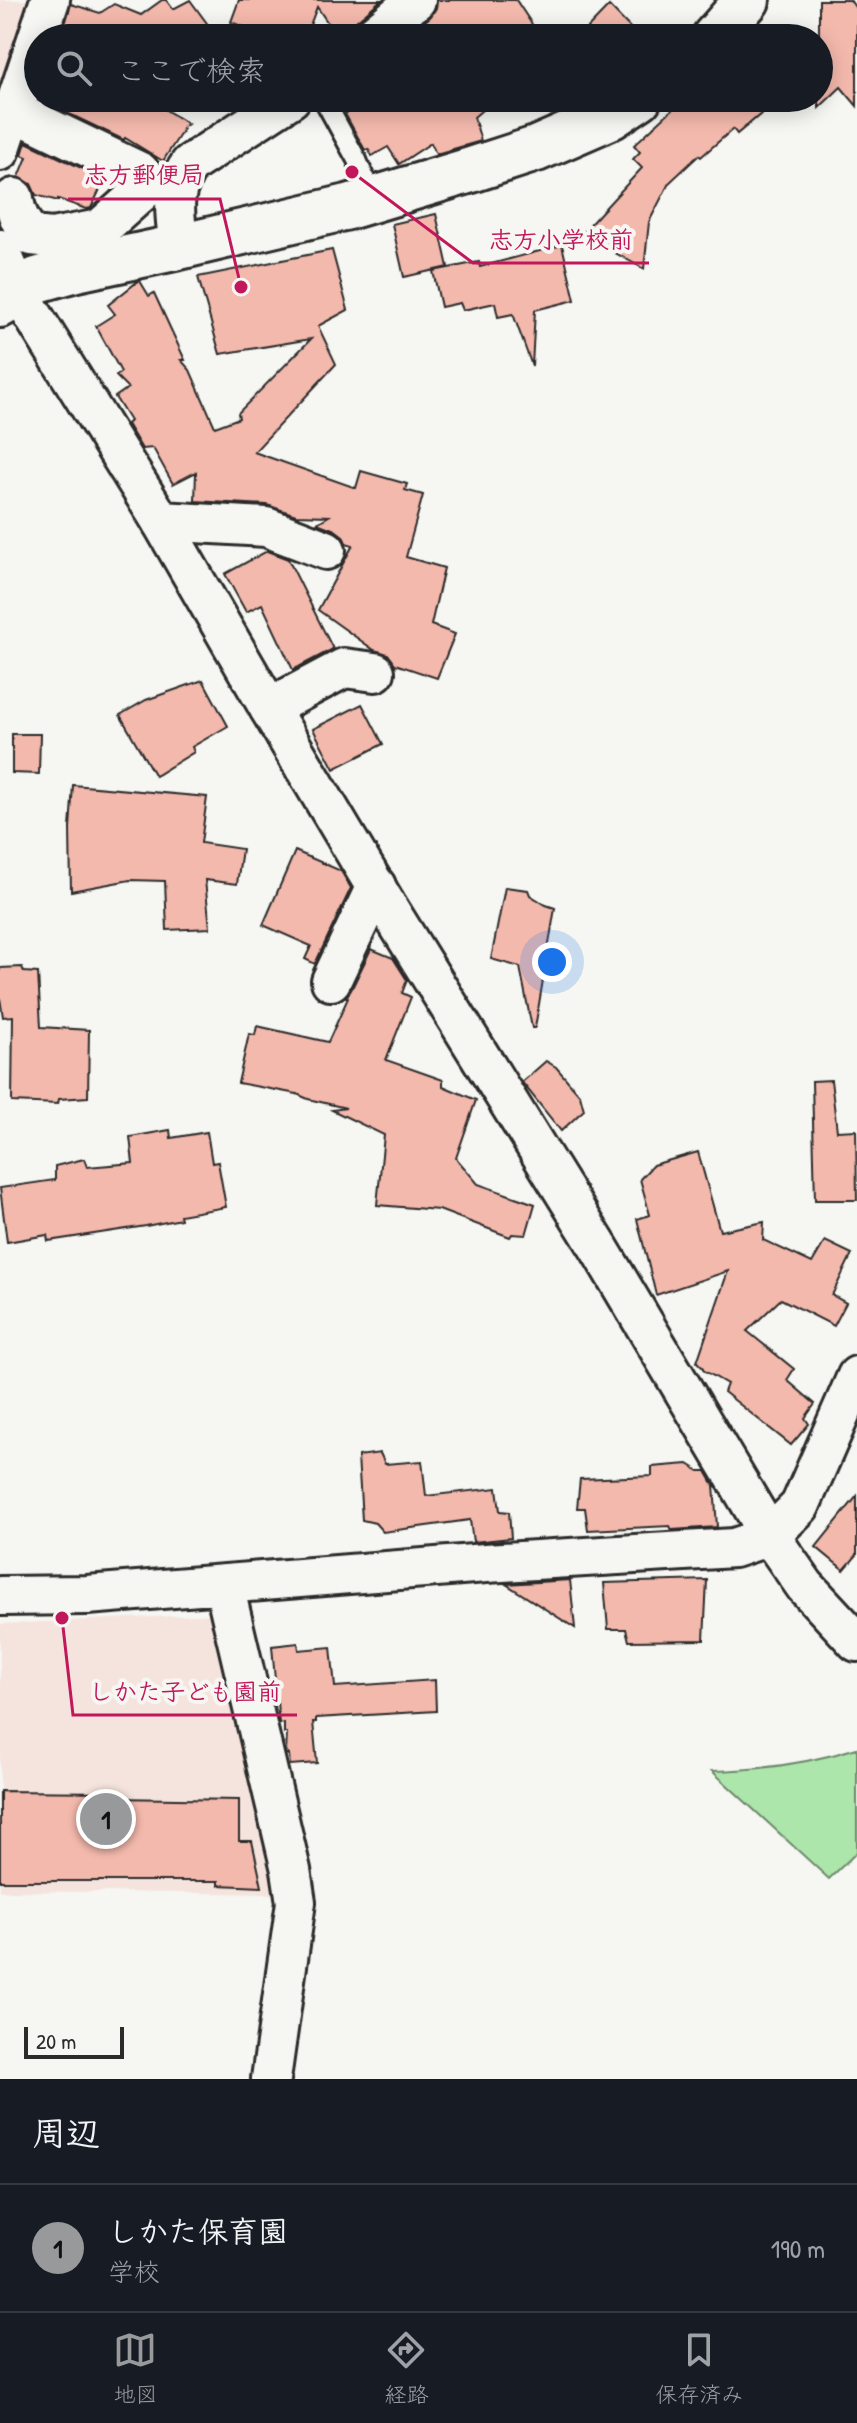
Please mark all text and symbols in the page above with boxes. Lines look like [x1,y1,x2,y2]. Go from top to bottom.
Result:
search box [24,24,833,112]
icon: search [52,46,96,90]
text: ここで検索 [116,50,266,90]
callout: 志方郵便局 [68,151,220,199]
text: 志方郵便局 [84,158,204,190]
callout: 志方小学校前 [473,215,649,263]
text: 志方小学校前 [489,223,633,255]
your location [532,942,572,982]
callout: しかた子ども園前 [73,1667,297,1715]
text: しかた子ども園前 [89,1675,281,1707]
pin: 1 [80,1789,132,1849]
scale bar [24,2023,124,2059]
text: 20 m [36,2026,76,2056]
text: 周辺 [32,2110,100,2156]
text: しかた保育園 [108,2211,288,2251]
text: 1 [53,2231,63,2266]
text: 190 m [771,2231,825,2266]
text: 学校 [108,2254,160,2289]
tab: 地図 [113,2328,158,2409]
tab: 経路 [384,2328,429,2409]
tab: 保存済み [655,2328,744,2409]

